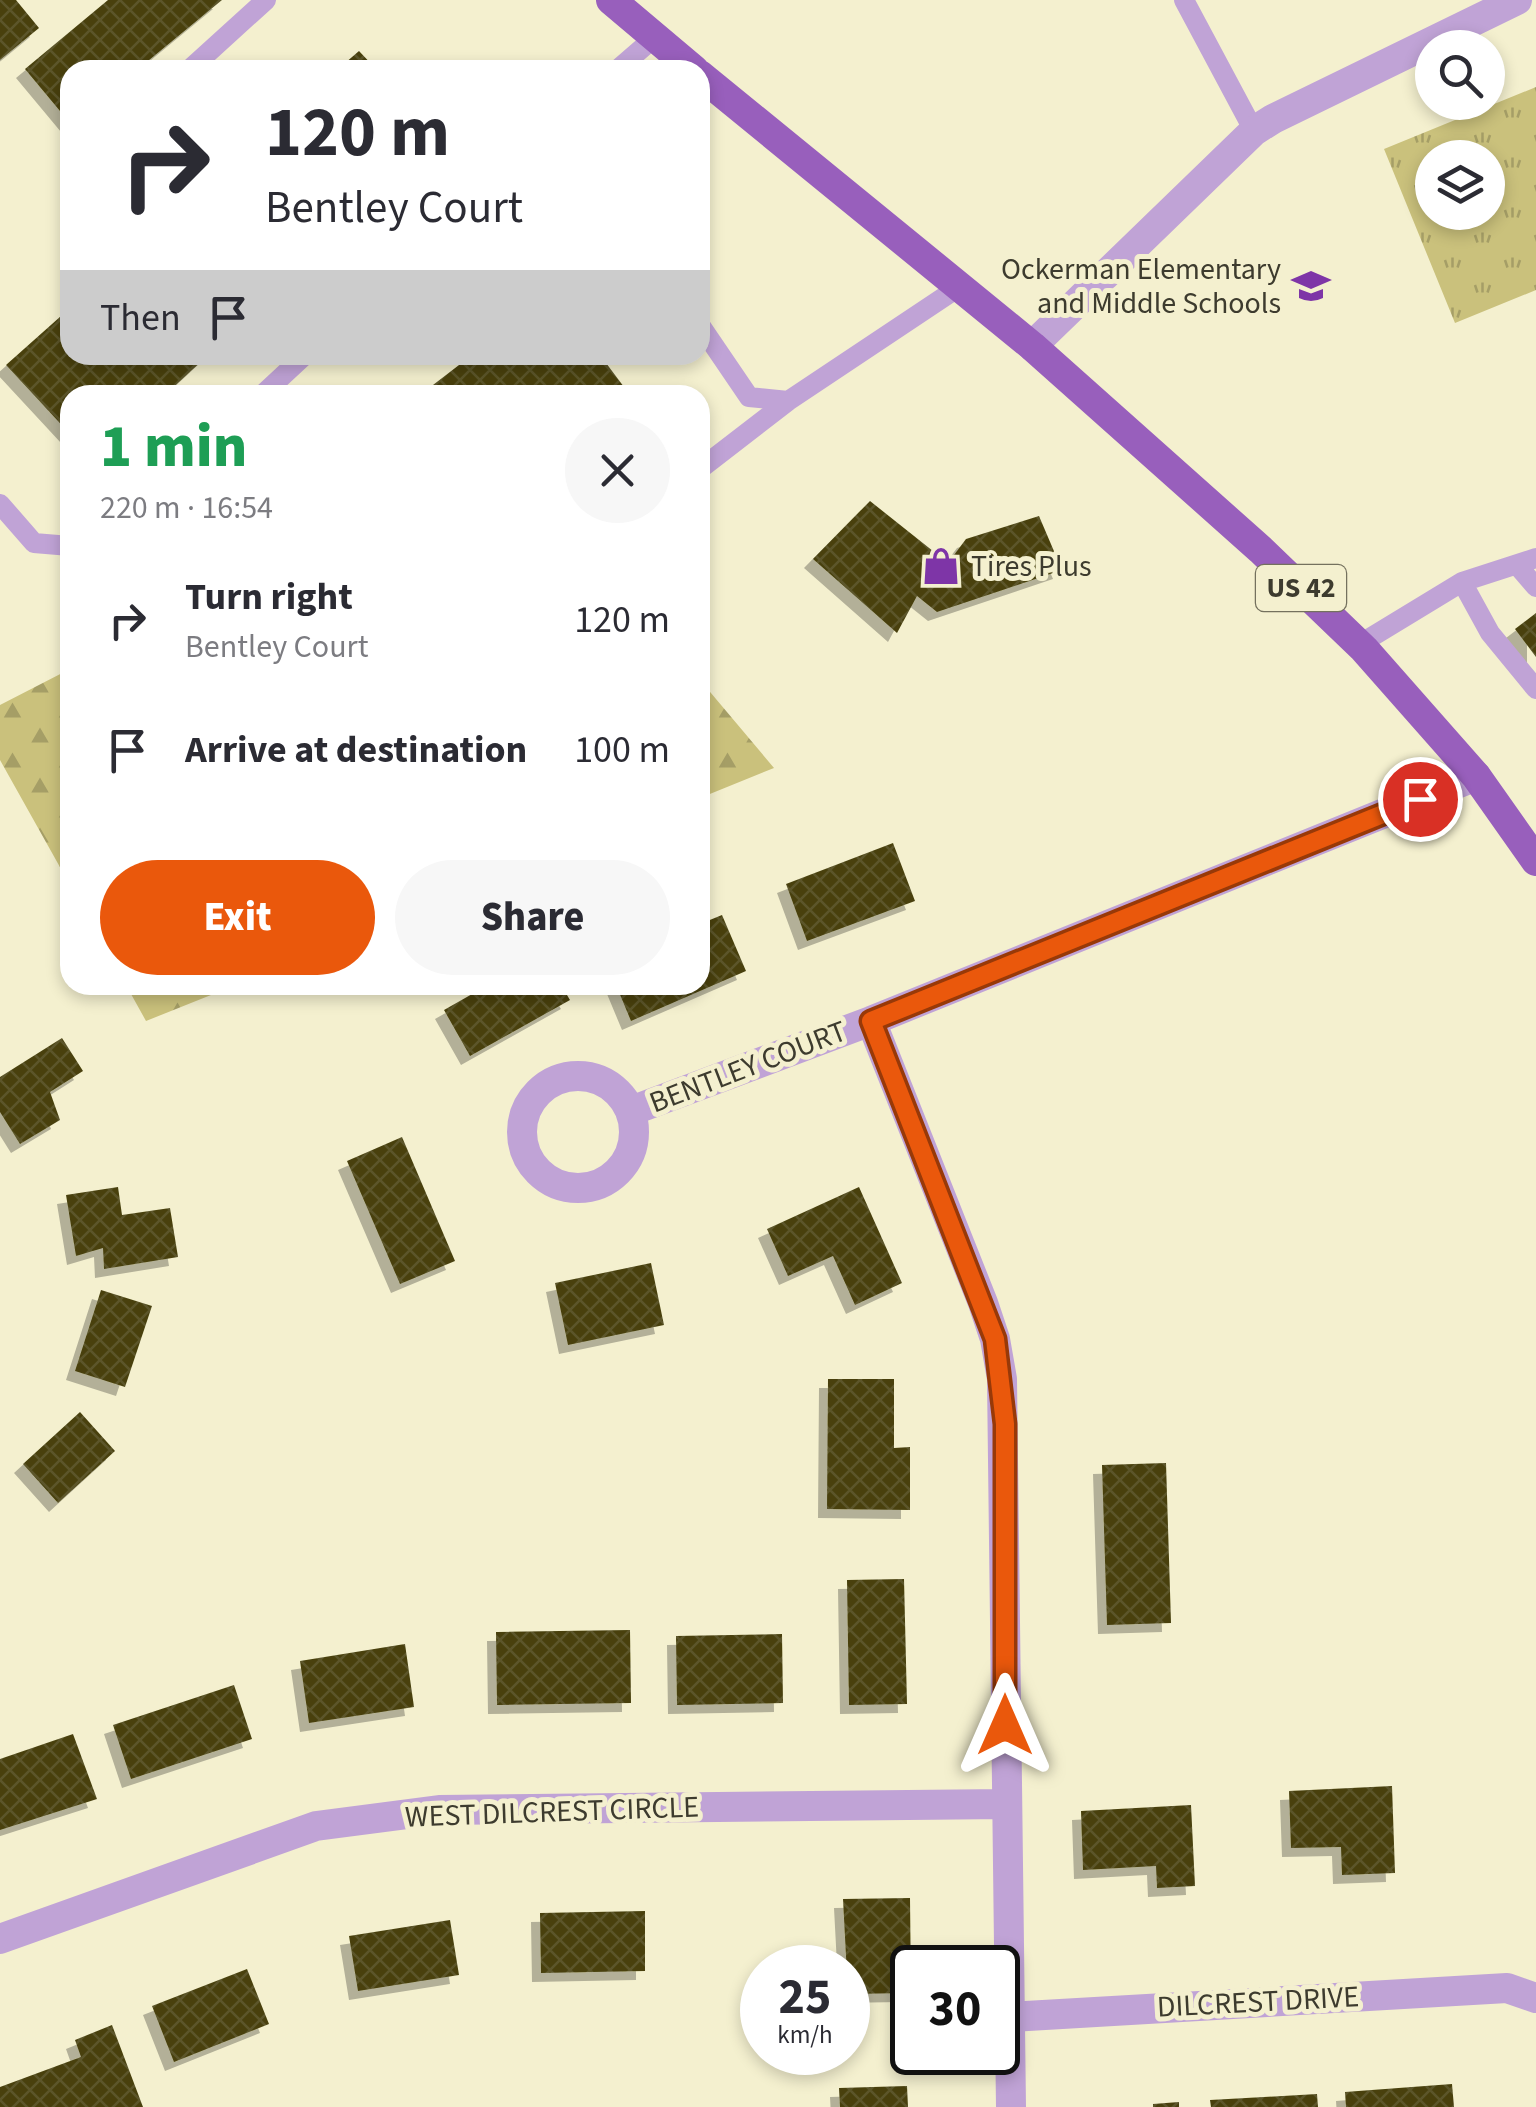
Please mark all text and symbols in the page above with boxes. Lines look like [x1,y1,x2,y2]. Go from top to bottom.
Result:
map controls [1415,30,1505,230]
button: search [1415,30,1505,120]
text: 120 m [265,83,450,183]
icon: right [100,100,230,230]
button: layers [1415,140,1505,230]
text: Bentley Court [265,176,523,240]
place label: Ockerman Elementary and Middle Schools [1001,248,1281,325]
school or university icon: Ockerman Elementary and Middle Schools [1290,265,1332,307]
icon: arrive [201,290,256,345]
text: Then [100,291,181,345]
text: 1 min [100,405,247,490]
button: close [565,418,670,523]
text: 220 m · 16:54 [100,485,273,531]
shop icon: Tires Plus [920,545,962,587]
place label: Tires Plus [971,545,1092,588]
road number: US 42 [1256,565,1346,611]
text: Turn right [185,570,353,624]
icon: right [100,593,155,648]
text: 120 m [574,593,670,647]
text: Bentley Court [185,624,369,670]
icon: arrive [100,723,155,778]
text: Arrive at destination [185,723,527,777]
text: 100 m [574,723,670,777]
pin [1378,757,1463,842]
icon: arrive [1393,772,1448,827]
button: Exit [100,860,375,975]
button: Share [395,860,670,975]
street label: BENTLEY COURT [643,1010,853,1124]
position arrow [953,1673,1057,1777]
street label: WEST DILCREST CIRCLE [404,1785,700,1839]
speed limit sign: 30 [890,1945,1020,2075]
text: 25 [779,1962,831,2033]
street label: DILCREST DRIVE [1156,1975,1360,2029]
text: km/h [777,2017,833,2053]

